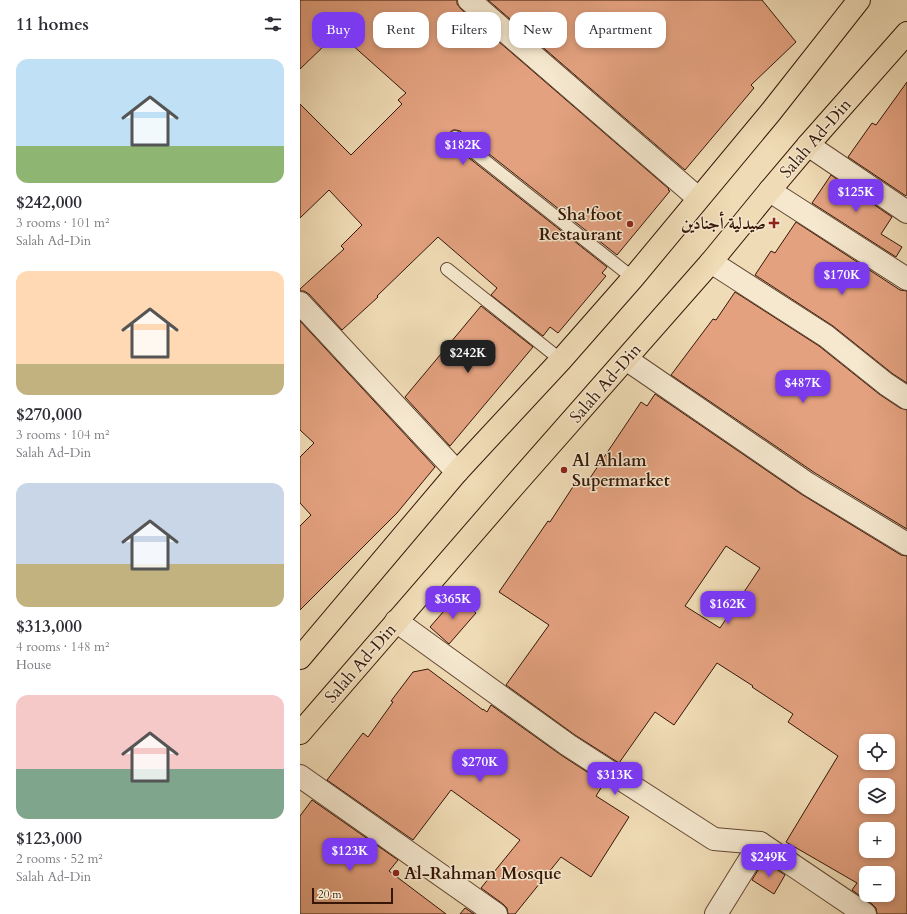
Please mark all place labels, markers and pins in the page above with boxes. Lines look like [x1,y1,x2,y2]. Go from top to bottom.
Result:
pin: $182K [435,132,491,166]
pin: $125K [828,179,884,213]
place label: Sha'foot Restaurant [539,203,622,246]
place label: صيدلية أجنادين [681,211,766,235]
marker: صيدلية أجنادين [769,218,779,228]
marker: Sha'foot Restaurant [625,219,635,229]
pin: $170K [814,262,870,296]
pin: $242K [440,340,496,374]
pin: $487K [775,370,831,404]
place label: Al Ahlam Supermarket [572,449,670,492]
marker: Al Ahlam Supermarket [559,465,569,475]
pin: $365K [425,586,481,620]
pin: $162K [700,591,756,625]
pin: $270K [452,749,508,783]
pin: $313K [587,762,643,796]
pin: $123K [322,838,378,872]
pin: $249K [741,844,797,878]
place label: Al-Rahman Mosque [404,862,562,885]
marker: Al-Rahman Mosque [391,868,401,878]

